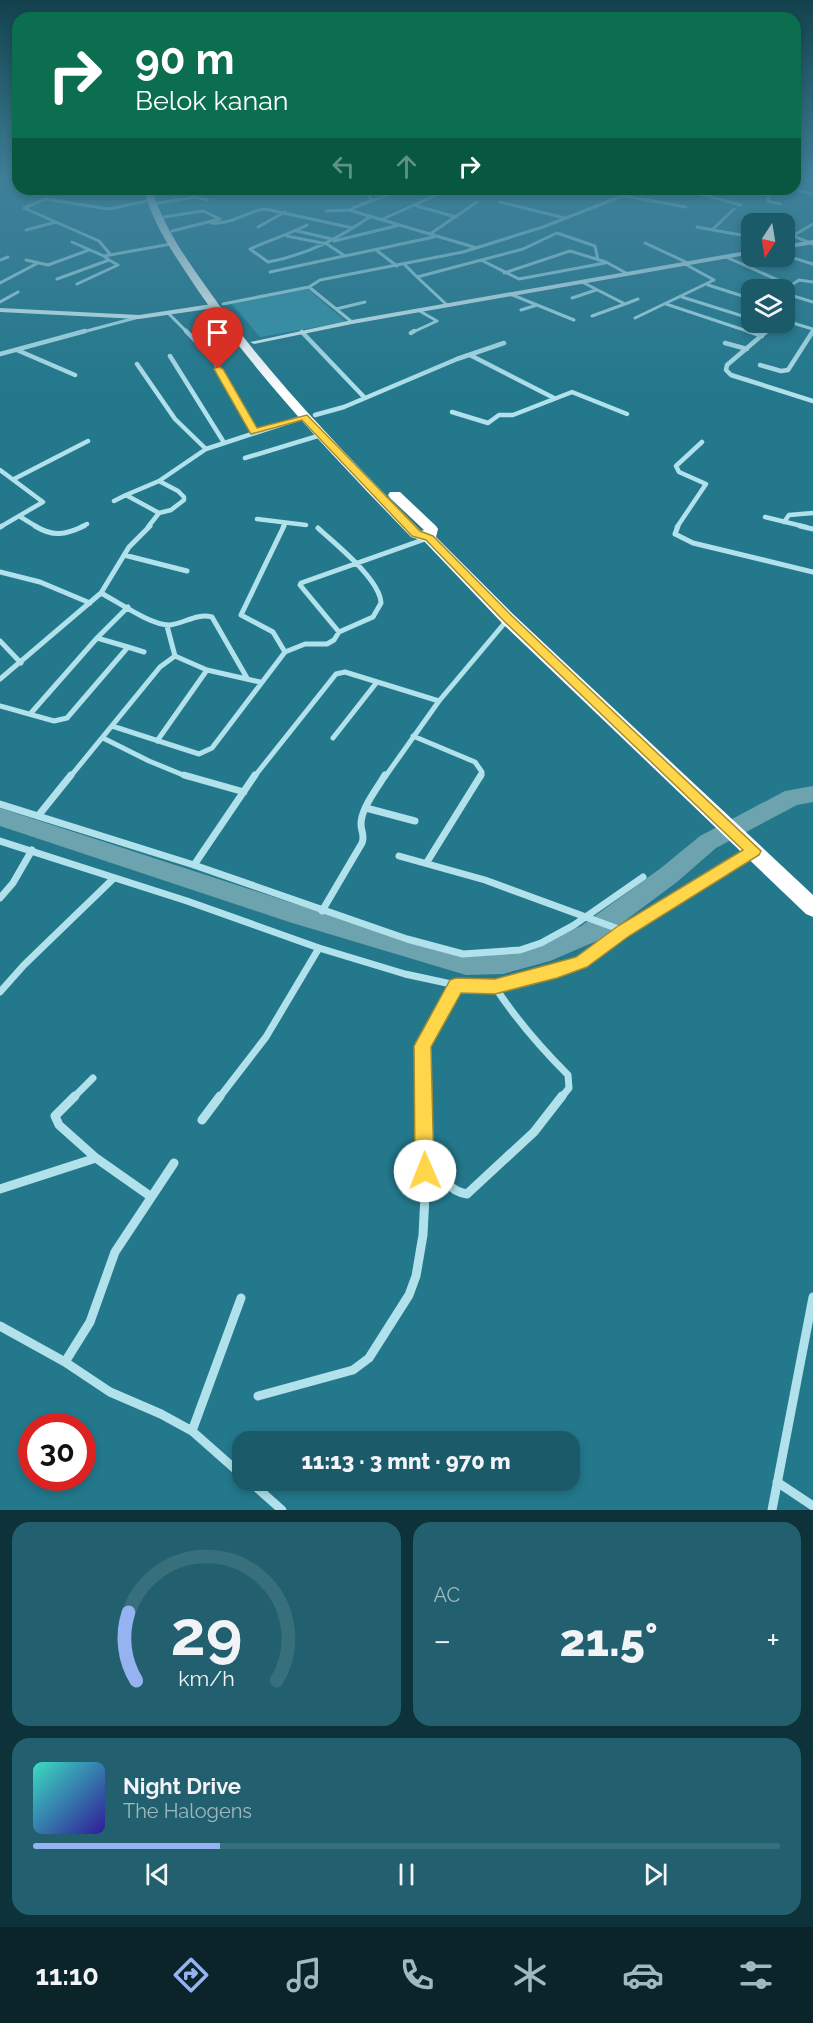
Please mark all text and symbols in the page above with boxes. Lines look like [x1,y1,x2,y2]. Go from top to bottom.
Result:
text: 90 m [135,35,235,84]
icon: right [36,36,114,114]
text: Belok kanan [135,85,289,116]
icon: left [327,150,360,183]
icon: ahead [390,150,423,183]
icon: right [453,150,486,183]
north arrow [741,213,795,267]
map controls [741,213,795,333]
button: layers [741,279,795,333]
pin [192,307,243,369]
icon: arrive [201,316,234,349]
position arrow [393,1139,457,1203]
speed limit sign: 30 [18,1413,96,1491]
text: 11:13 · 3 mnt · 970 m [301,1448,511,1474]
text: AC [434,1583,460,1607]
text: 29 [170,1596,242,1670]
text: 21.5° [560,1614,658,1667]
text: − [434,1621,451,1660]
text: + [766,1621,780,1660]
text: km/h [178,1666,235,1691]
text: Night Drive [123,1773,241,1799]
text: The Halogens [123,1799,252,1823]
icon: previous [141,1858,174,1891]
icon: pause [390,1858,423,1891]
icon: next [639,1858,672,1891]
icon: directions [170,1954,212,1996]
icon: music [283,1954,325,1996]
icon: phone [396,1954,438,1996]
icon: climate [509,1954,551,1996]
icon: car [622,1954,664,1996]
icon: filters [735,1954,777,1996]
text: 11:10 [36,1960,99,1991]

